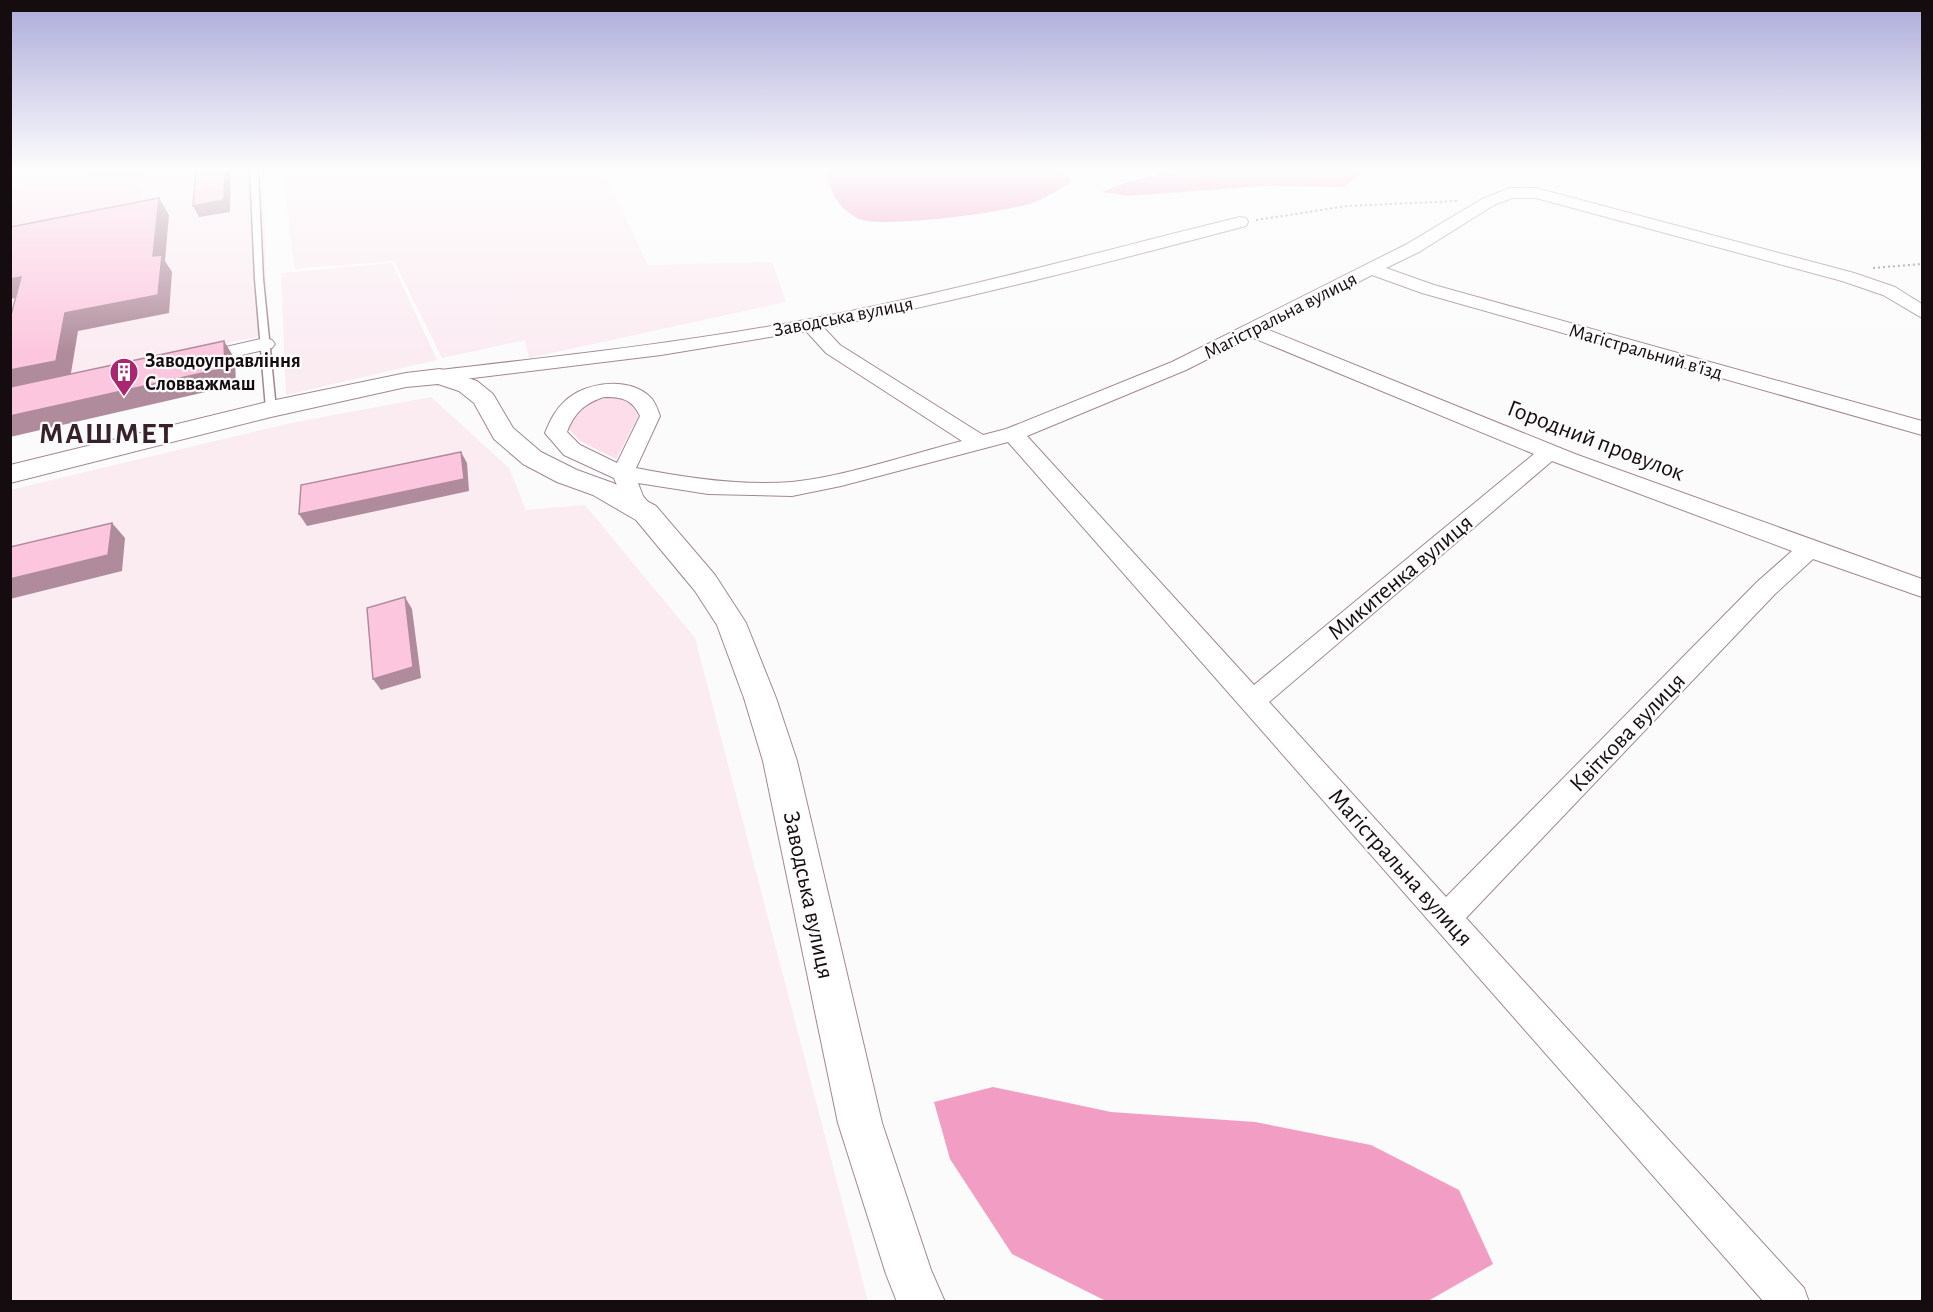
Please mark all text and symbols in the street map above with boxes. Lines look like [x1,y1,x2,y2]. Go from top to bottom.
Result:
street label: Магістральна вулиця [1201,269,1360,363]
street label: Заводська вулиця [771,294,915,340]
street label: Магістральний в'їзд [1567,320,1725,383]
place label: Заводоуправління Словважмаш [145,351,301,394]
building icon: Заводоуправління Словважмаш [108,356,140,398]
street label: Городний провулок [1504,396,1687,486]
district label: МАШМЕТ [39,419,175,449]
street label: Микитенка вулиця [1324,510,1478,645]
street label: Квіткова вулиця [1565,669,1690,797]
street label: Магістральна вулиця [1324,784,1477,951]
street label: Заводська вулиця [779,809,838,981]

